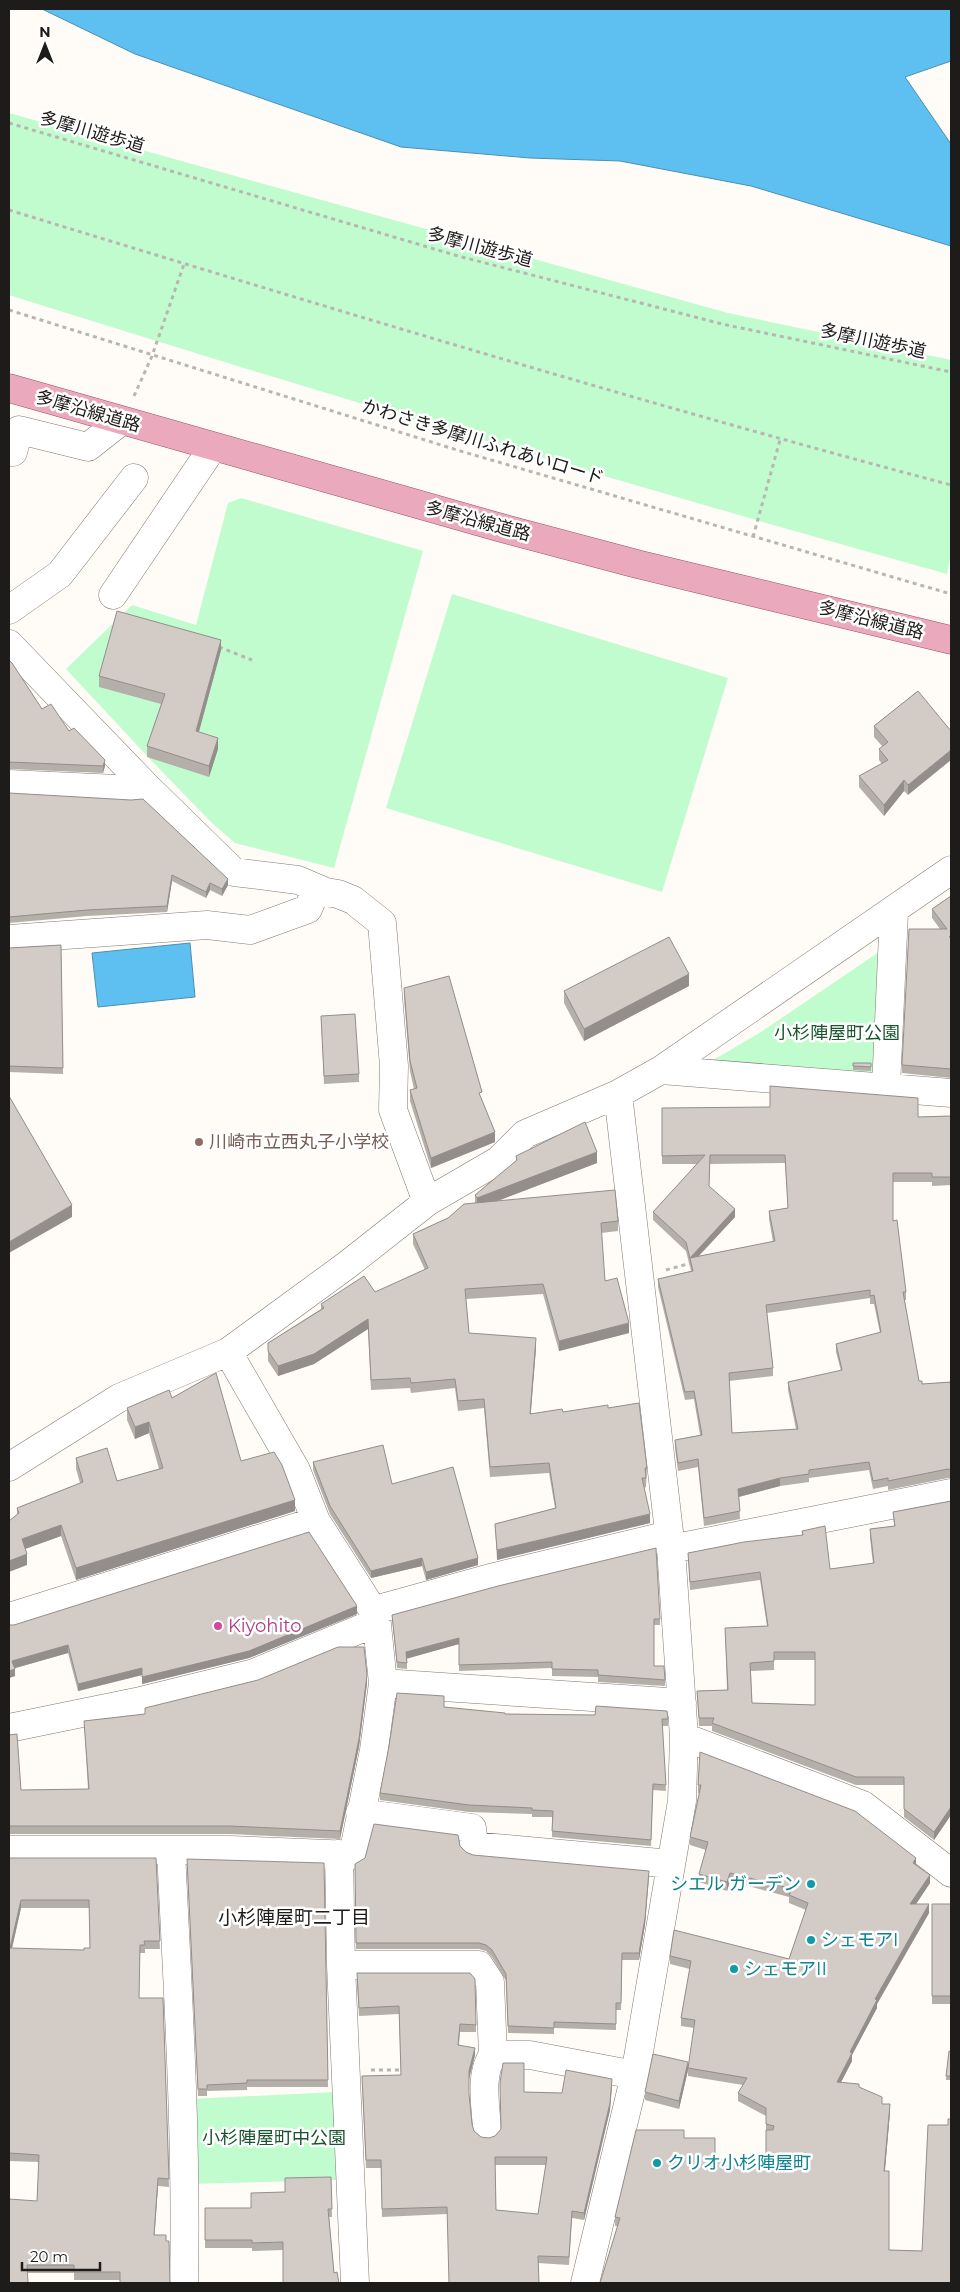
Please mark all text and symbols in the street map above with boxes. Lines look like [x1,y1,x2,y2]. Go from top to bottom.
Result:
north arrow [20,20,70,70]
text: N [39,23,51,41]
street label: 多摩川遊歩道 [37,107,147,157]
street label: 多摩川遊歩道 [425,222,535,272]
street label: 多摩川遊歩道 [818,319,928,363]
street label: 多摩沿線道路 [33,386,143,436]
street label: かわさき多摩川ふれあいロード [359,395,607,489]
street label: 多摩沿線道路 [423,496,533,546]
street label: 多摩沿線道路 [816,596,926,644]
park label: 小杉陣屋町公園 [774,1022,900,1044]
place label: 川崎市立西丸子小学校 [209,1131,389,1153]
marker: 川崎市立西丸子小学校 [193,1136,205,1148]
place label: Kiyohito [228,1615,301,1637]
marker: Kiyohito [212,1620,224,1632]
place label: シエル ガーデン [670,1873,801,1895]
marker: シエル ガーデン [805,1878,817,1890]
district label: 小杉陣屋町二丁目 [218,1906,370,1929]
place label: シェモアI [821,1929,898,1951]
marker: シェモアI [805,1934,817,1946]
place label: シェモアII [744,1958,827,1980]
marker: シェモアII [728,1963,740,1975]
park label: 小杉陣屋町中公園 [202,2127,346,2149]
place label: クリオ小杉陣屋町 [667,2152,811,2174]
marker: クリオ小杉陣屋町 [651,2157,663,2169]
scale bar [22,2240,100,2272]
text: 20 m [30,2247,68,2266]

